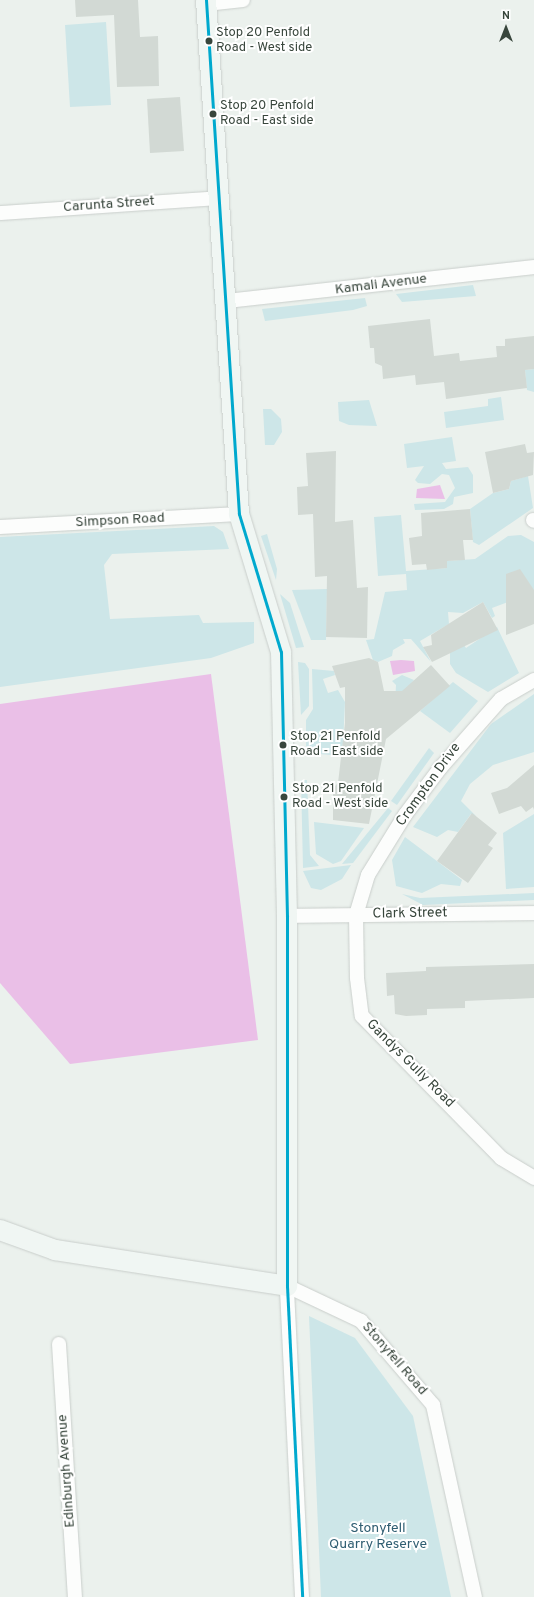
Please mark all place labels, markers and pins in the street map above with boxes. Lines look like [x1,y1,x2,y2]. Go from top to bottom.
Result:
place label: Stop 20 Penfold Road - West side [216,26,313,57]
marker: Stop 20 Penfold Road - West side [204,36,214,46]
place label: Stop 20 Penfold Road - East side [220,99,314,130]
marker: Stop 20 Penfold Road - East side [208,109,218,119]
place label: Stop 21 Penfold Road - East side [290,730,384,761]
marker: Stop 21 Penfold Road - East side [278,740,288,750]
place label: Stop 21 Penfold Road - West side [292,782,389,813]
marker: Stop 21 Penfold Road - West side [279,792,289,802]

